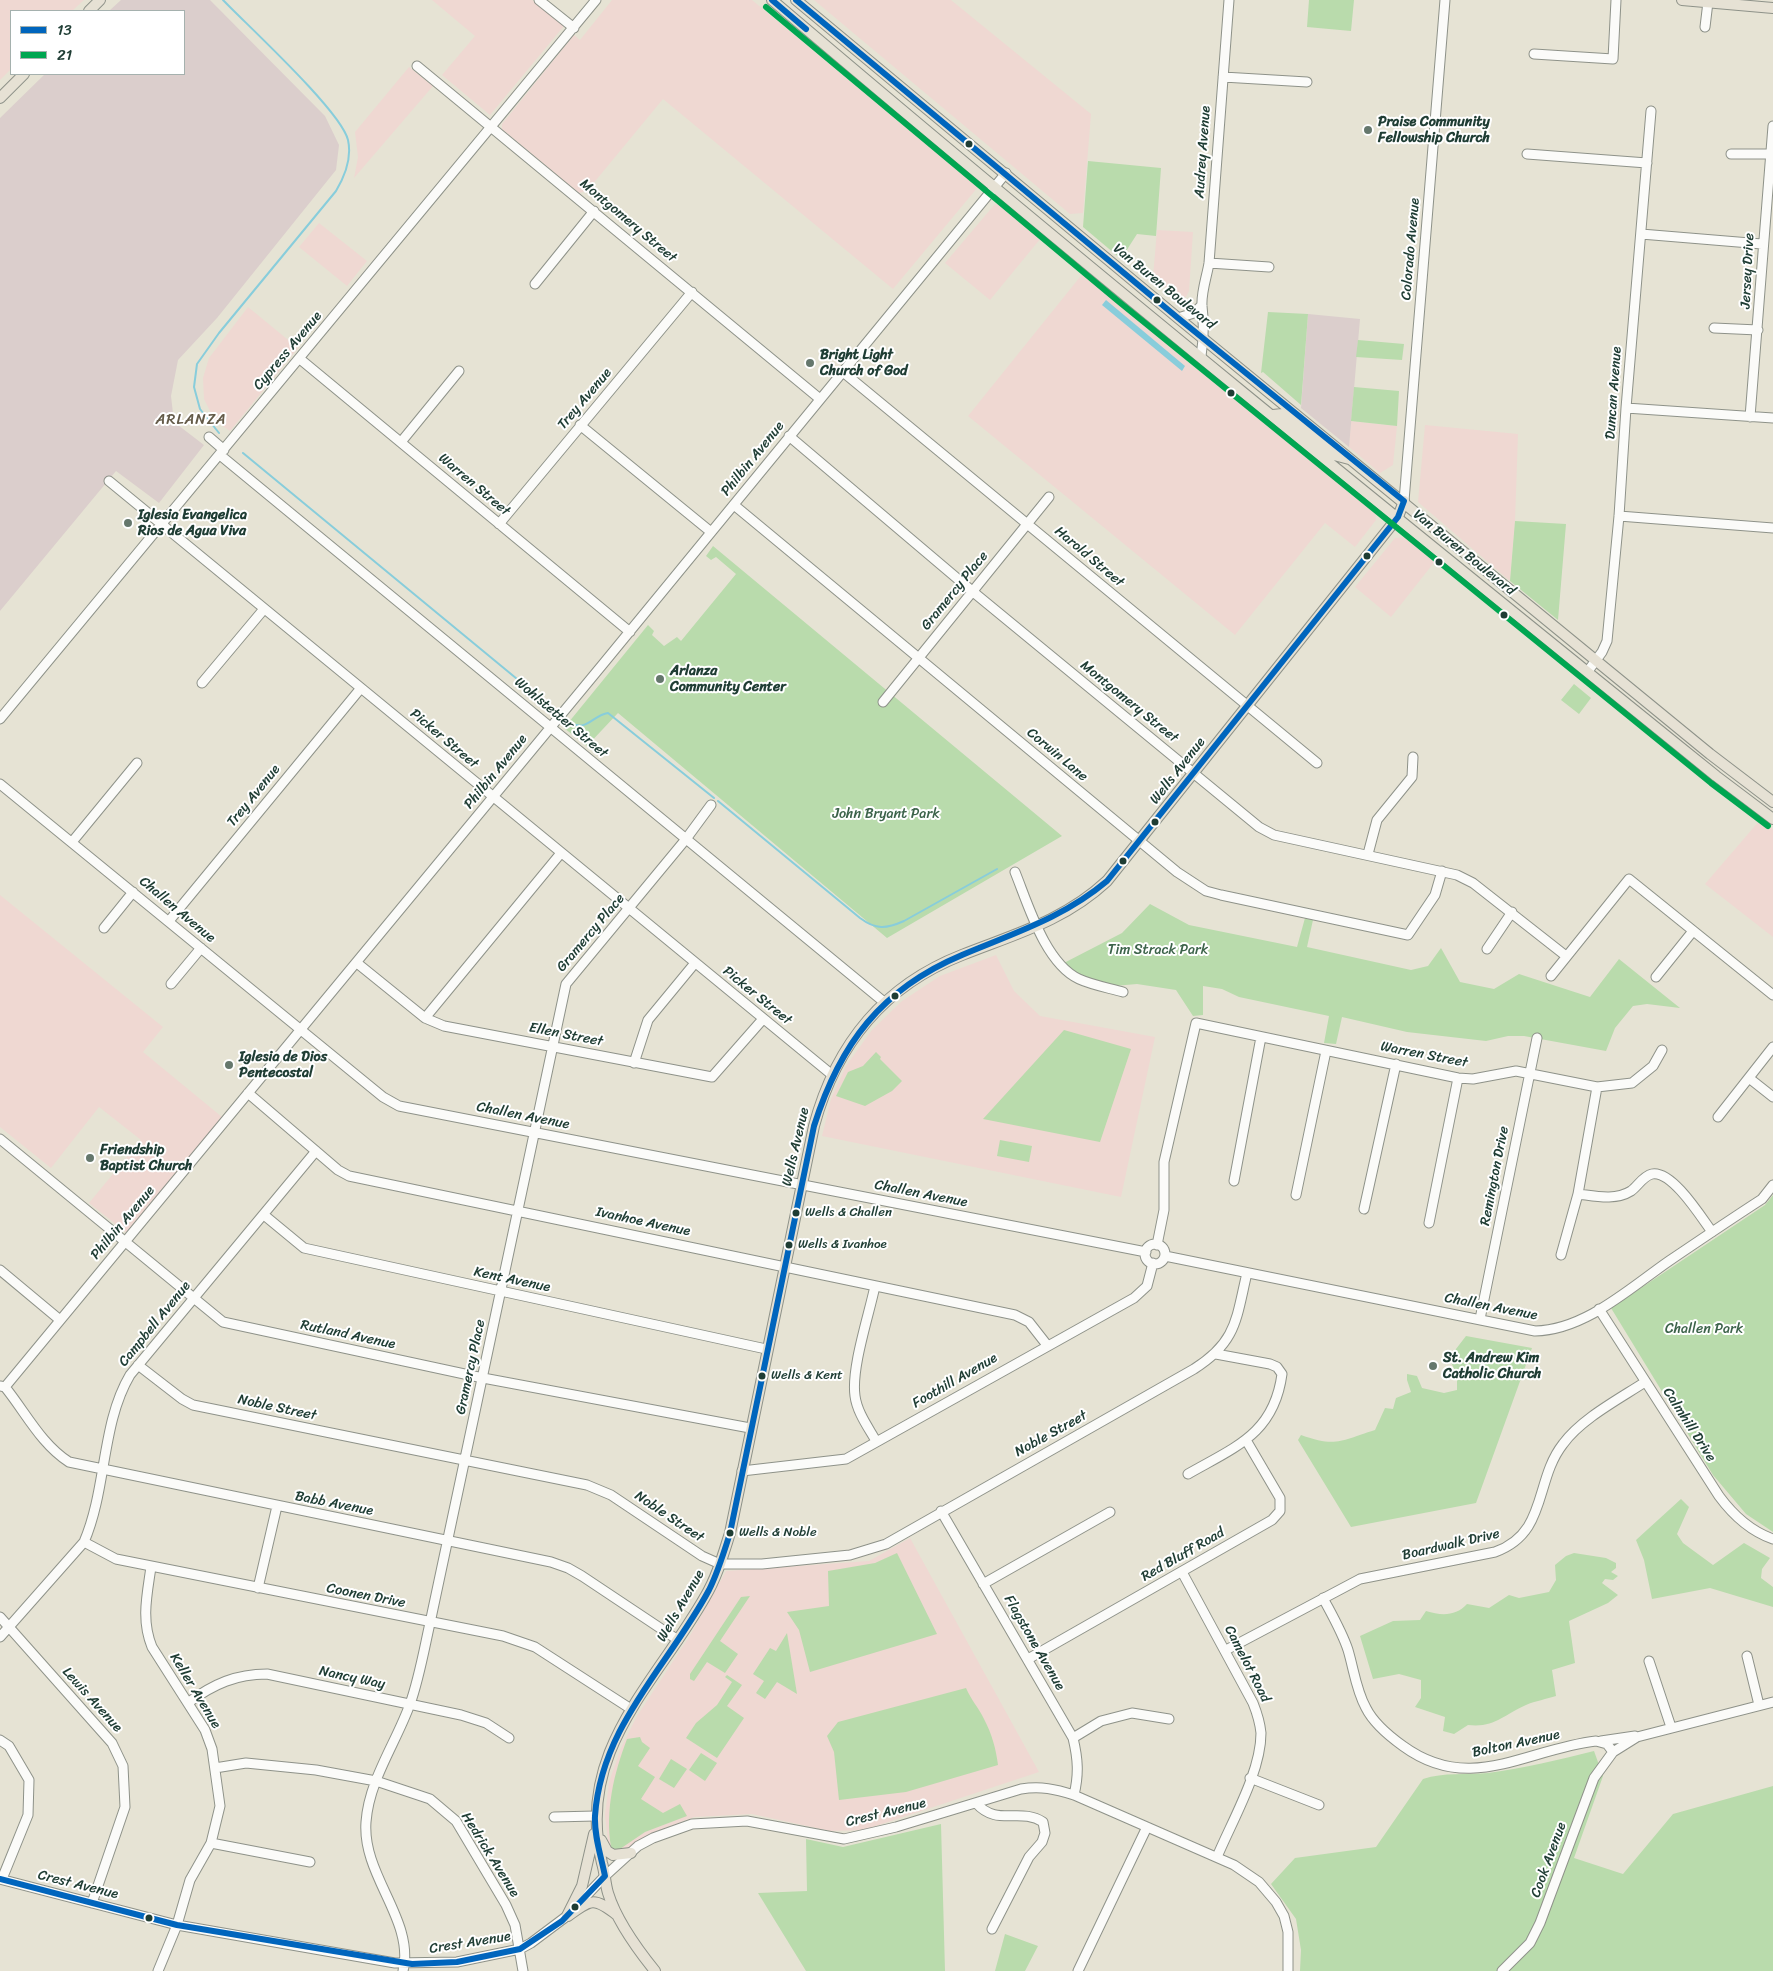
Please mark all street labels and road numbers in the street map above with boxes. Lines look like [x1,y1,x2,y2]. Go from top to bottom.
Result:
street label: Audrey Avenue [1191,105,1215,199]
street label: Montgomery Street [576,176,680,266]
street label: Colorado Avenue [1398,197,1424,301]
street label: Jersey Drive [1738,233,1758,309]
street label: Van Buren Boulevard [1109,241,1219,333]
street label: Cypress Avenue [250,308,326,394]
street label: Duncan Avenue [1602,346,1626,440]
street label: Trey Avenue [554,365,616,433]
street label: Philbin Avenue [718,418,788,500]
street label: Warren Street [435,450,513,520]
street label: Van Buren Boulevard [1409,507,1519,599]
street label: Harold Street [1051,523,1127,591]
street label: Gramercy Place [918,548,992,634]
street label: Montgomery Street [1077,657,1181,747]
street label: Wohlstetter Street [511,674,611,762]
street label: Picker Street [406,706,482,772]
street label: Corwin Lane [1023,725,1091,785]
street label: Philbin Avenue [461,731,531,813]
street label: Wells Avenue [1147,734,1209,808]
street label: Trey Avenue [224,762,284,830]
street label: Challen Avenue [136,873,218,947]
street label: Gramercy Place [553,891,629,975]
street label: Picker Street [719,963,795,1029]
street label: Ellen Street [528,1020,604,1050]
street label: Warren Street [1379,1038,1469,1072]
street label: Challen Avenue [475,1099,571,1133]
street label: Wells Avenue [779,1106,813,1188]
street label: Remington Drive [1477,1125,1513,1227]
street label: Challen Avenue [873,1177,969,1211]
street label: Philbin Avenue [87,1183,159,1263]
street label: Ivanhoe Avenue [594,1204,692,1240]
street label: Kent Avenue [472,1264,552,1296]
street label: Campbell Avenue [115,1278,195,1370]
street label: Challen Avenue [1443,1290,1539,1324]
street label: Rutland Avenue [299,1317,397,1353]
street label: Gramercy Place [453,1318,489,1416]
street label: Foothill Avenue [909,1350,1001,1412]
street label: Calmhill Drive [1659,1385,1719,1465]
street label: Noble Street [236,1391,318,1425]
street label: Noble Street [1012,1407,1090,1461]
street label: Babb Avenue [293,1488,375,1520]
street label: Noble Street [631,1488,707,1546]
street label: Red Bluff Road [1138,1524,1228,1586]
street label: Boardwalk Drive [1401,1526,1501,1564]
street label: Wells Avenue [654,1567,708,1645]
street label: Coonen Drive [325,1580,407,1612]
street label: Flagstone Avenue [1000,1592,1068,1694]
street label: Camelot Road [1220,1623,1274,1705]
street label: Keller Avenue [166,1650,224,1732]
street label: Nancy Way [317,1663,387,1693]
street label: Lewis Avenue [58,1664,126,1736]
street label: Bolton Avenue [1471,1727,1561,1761]
street label: Crest Avenue [844,1795,928,1831]
street label: Hedrick Avenue [457,1809,523,1901]
street label: Cook Avenue [1528,1820,1570,1900]
street label: Crest Avenue [36,1867,120,1903]
street label: Crest Avenue [428,1928,512,1958]

